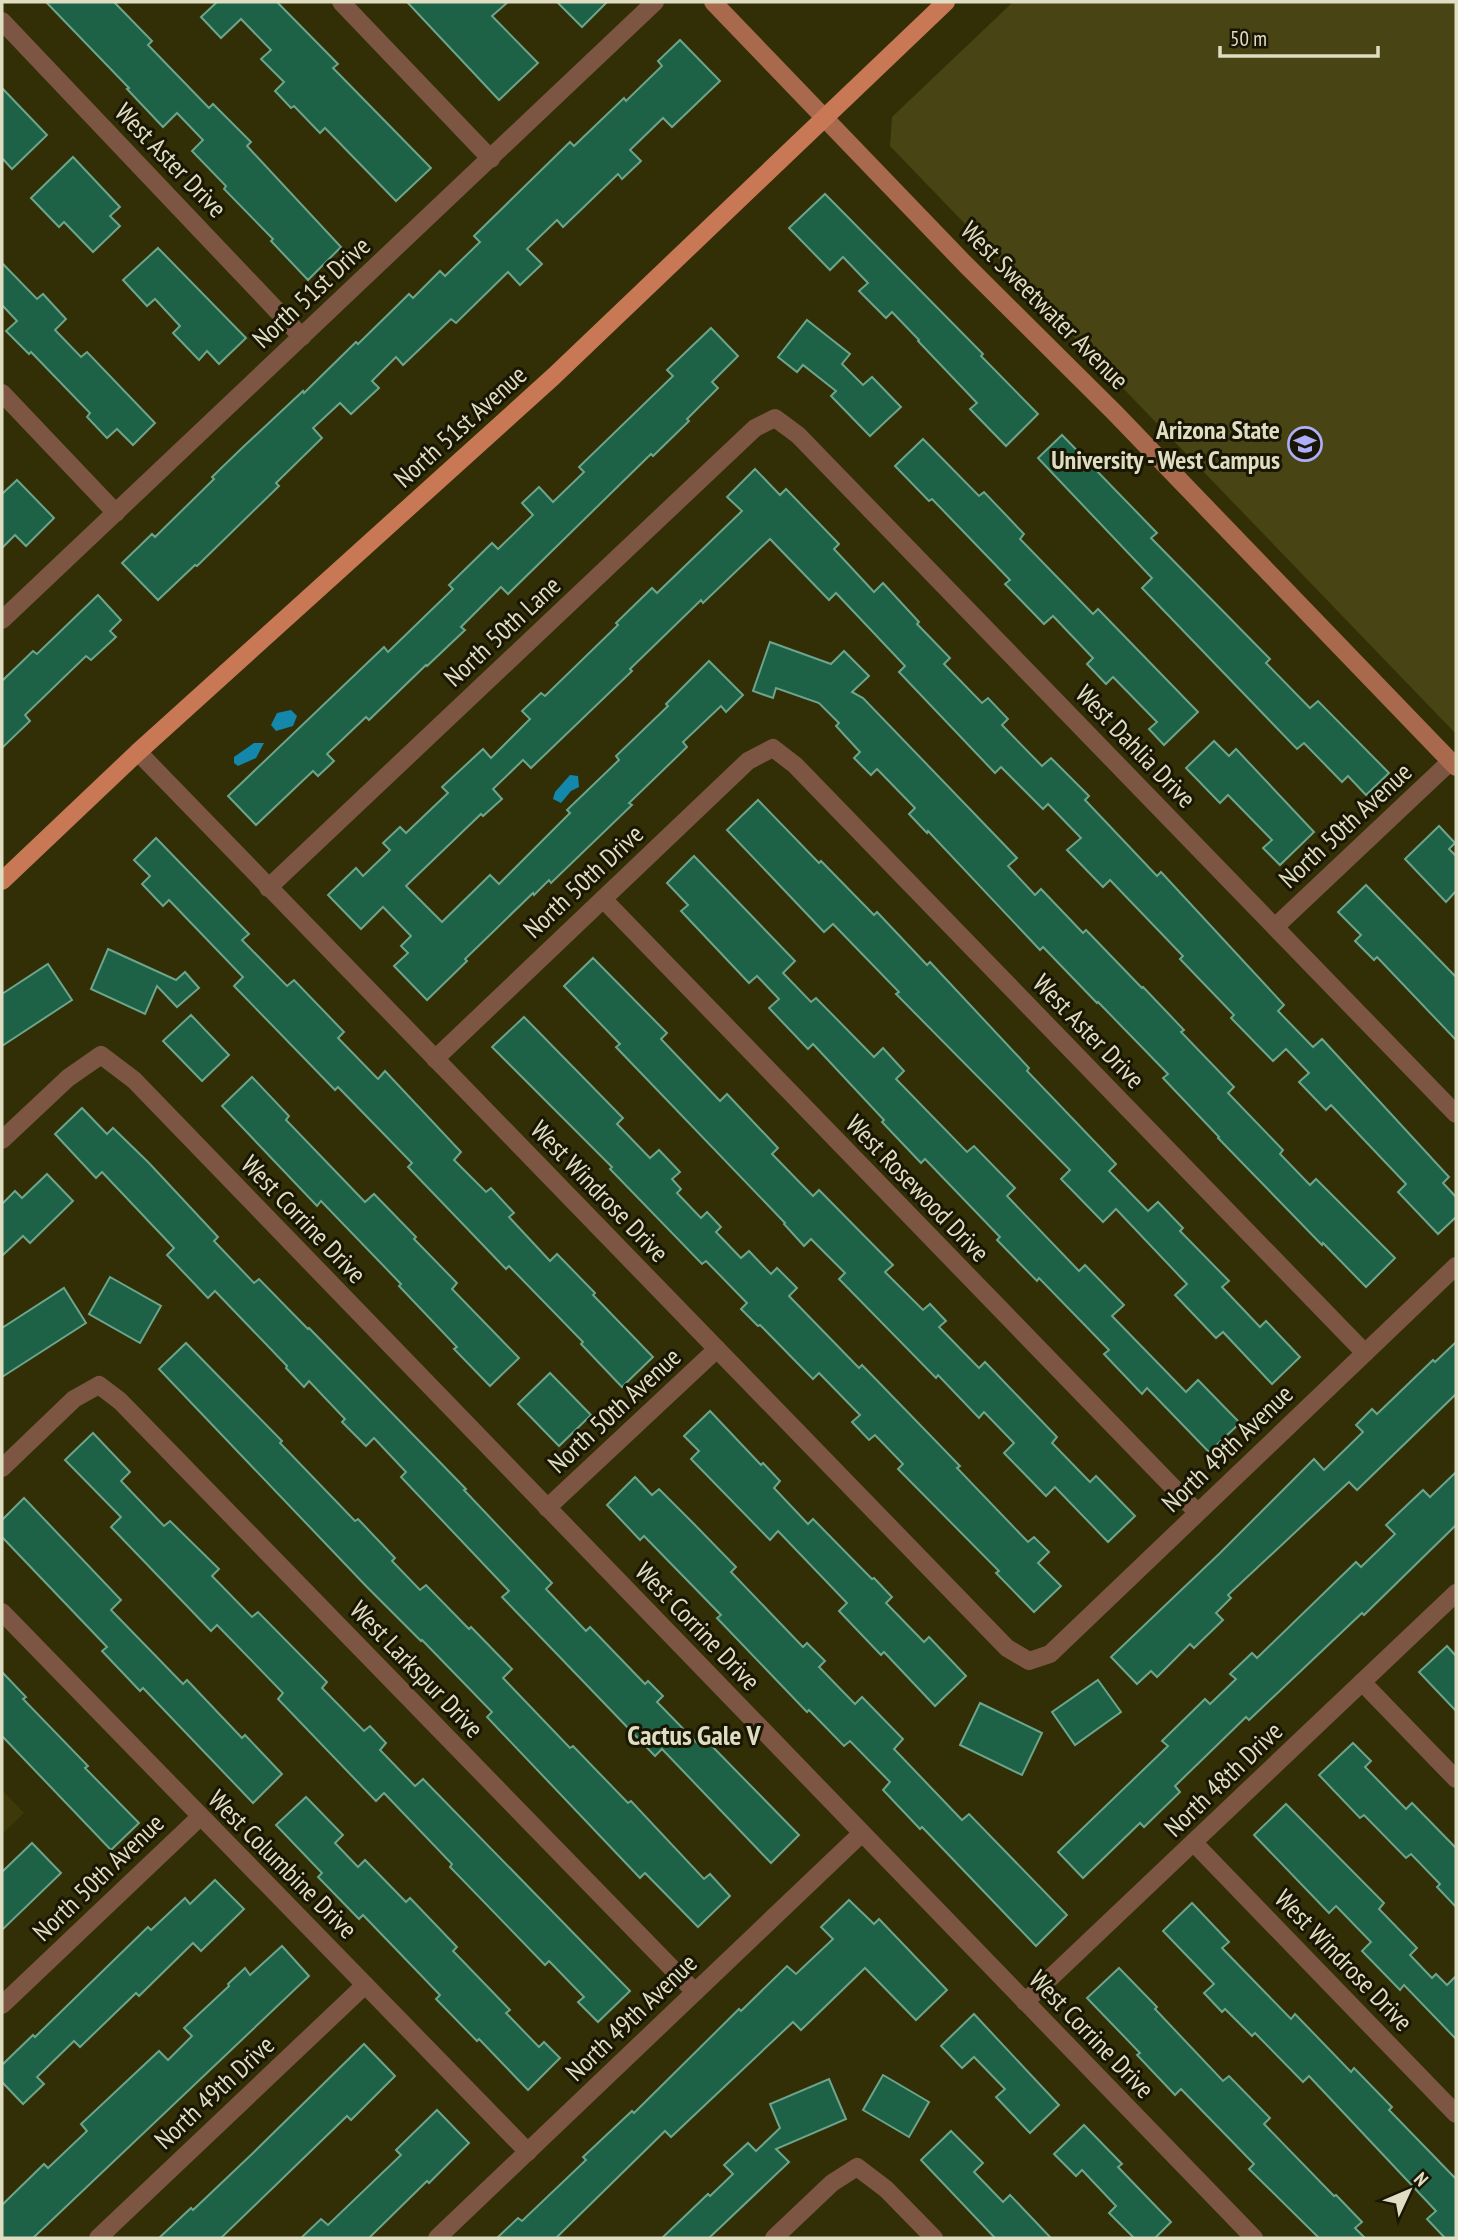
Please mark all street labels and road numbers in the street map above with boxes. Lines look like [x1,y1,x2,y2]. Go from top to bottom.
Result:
street label: West Aster Drive [108,96,234,224]
street label: West Sweetwater Avenue [954,214,1136,396]
street label: North 51st Drive [245,229,377,355]
street label: North 51st Avenue [387,358,533,494]
street label: North 50th Lane [437,569,567,693]
street label: West Dahlia Drive [1069,677,1203,815]
street label: North 50th Avenue [1272,755,1418,895]
street label: North 50th Drive [516,817,650,945]
street label: West Aster Drive [1026,967,1152,1095]
street label: West Rosewood Drive [839,1107,997,1269]
street label: West Windrose Drive [524,1113,676,1269]
street label: West Corrine Drive [234,1148,374,1290]
street label: North 50th Avenue [541,1340,687,1480]
street label: North 49th Avenue [1155,1377,1299,1519]
street label: West Corrine Drive [628,1555,768,1697]
street label: West Larkspur Drive [343,1594,491,1744]
street label: North 48th Drive [1157,1714,1289,1844]
street label: West Columbine Drive [202,1783,364,1945]
street label: North 50th Avenue [26,1806,170,1948]
street label: West Windrose Drive [1268,1882,1420,2038]
street label: North 49th Avenue [559,1946,703,2088]
street label: West Corrine Drive [1022,1963,1162,2105]
street label: North 49th Drive [147,2028,281,2156]

